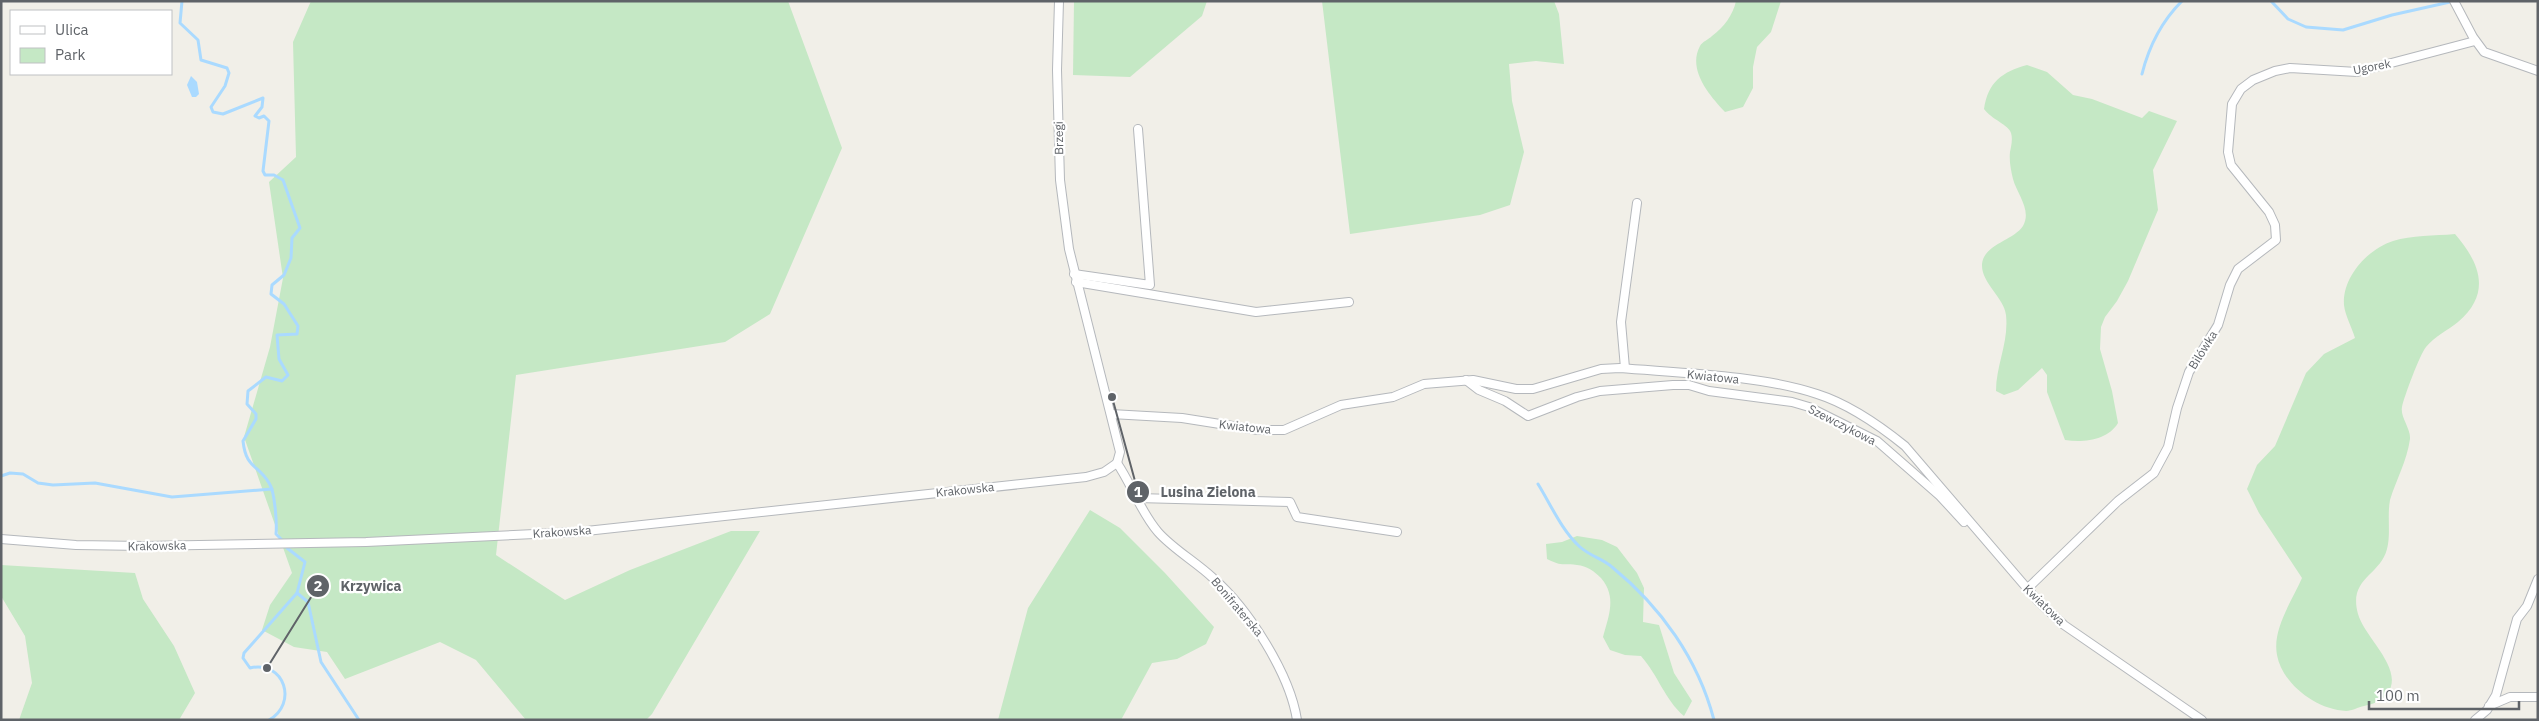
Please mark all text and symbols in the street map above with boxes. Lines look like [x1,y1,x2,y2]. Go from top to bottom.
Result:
legend [10,10,172,75]
text: Ulica [55,20,89,39]
text: Park [55,45,85,64]
street label: Ugorek [2352,55,2393,78]
street label: Brzegi [1051,121,1066,155]
street label: Bilówka [2185,327,2221,372]
street label: Kwiatowa [1686,366,1741,387]
street label: Szewczykowa [1806,401,1879,448]
street label: Kwiatowa [1218,416,1273,437]
callout: Lusina Zielona [1125,478,1265,507]
street label: Krakowska [935,479,996,500]
text: 1 [1133,482,1143,501]
text: Lusina Zielona [1160,483,1256,501]
street label: Krakowska [532,522,592,541]
street label: Krakowska [127,537,187,554]
callout: Krzywica [305,571,411,600]
street label: Bonifraterska [1208,574,1267,640]
text: 2 [313,576,323,595]
text: Krzywica [341,577,402,595]
street label: Kwiatowa [2020,581,2069,629]
scale bar [2369,678,2519,710]
text: 100 m [2376,686,2420,705]

